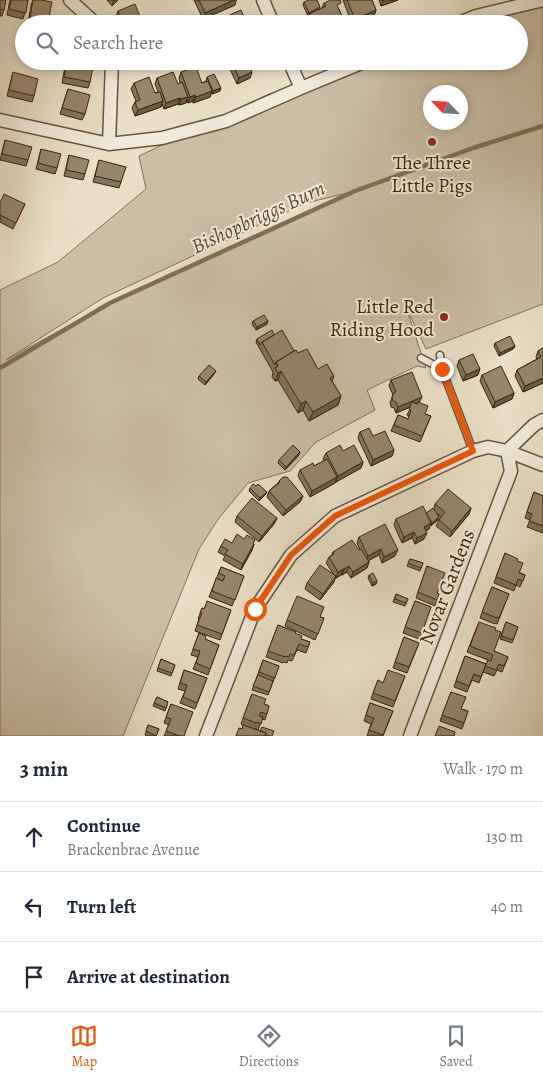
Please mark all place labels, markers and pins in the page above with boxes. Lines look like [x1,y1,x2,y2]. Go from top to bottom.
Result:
marker: The Three Little Pigs [426,136,438,148]
place label: The Three Little Pigs [391,149,473,199]
place label: Little Red Riding Hood [330,293,434,343]
marker: Little Red Riding Hood [438,311,450,323]

